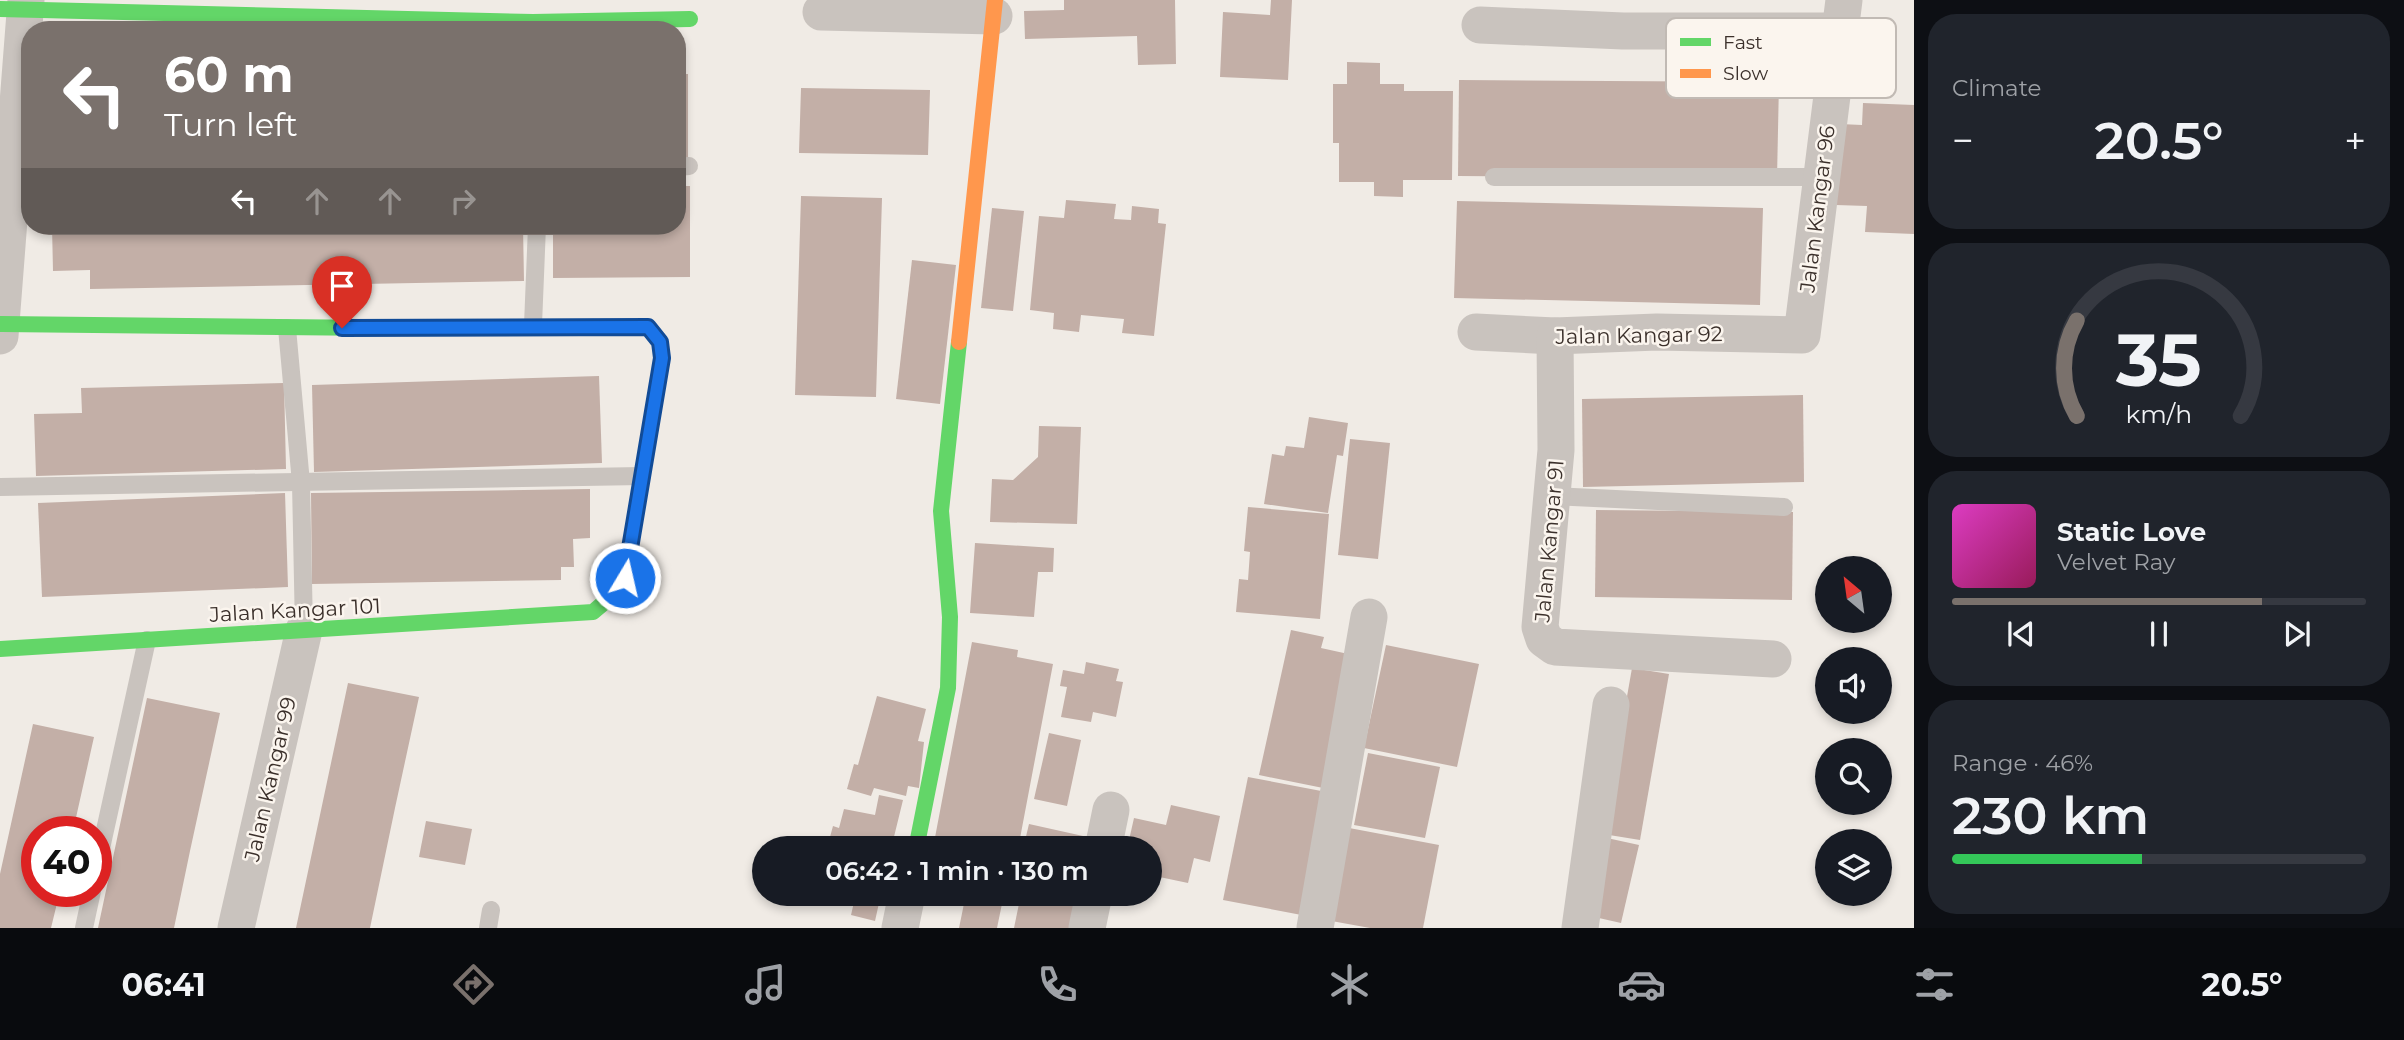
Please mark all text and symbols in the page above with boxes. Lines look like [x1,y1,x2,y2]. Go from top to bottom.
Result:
legend [1666,18,1896,98]
text: Fast [1723,31,1763,54]
text: 60 m [164,45,294,104]
icon: left [49,49,140,140]
text: Slow [1723,62,1768,85]
text: Climate [1952,74,2041,102]
text: Turn left [164,105,298,144]
text: 20.5° [2095,109,2223,172]
text: − [1952,117,1974,164]
text: + [2344,117,2366,164]
street label: Jalan Kangar 96 [1794,124,1840,295]
icon: left [225,182,263,220]
icon: ahead [298,182,336,220]
icon: ahead [371,182,409,220]
icon: right [444,182,482,220]
pin [312,256,372,328]
icon: arrive [323,267,361,305]
text: 35 [2115,316,2202,404]
street label: Jalan Kangar 92 [1554,321,1723,349]
text: km/h [2126,399,2192,429]
street label: Jalan Kangar 91 [1529,459,1569,624]
text: Static Love [2057,516,2206,548]
position arrow [588,541,662,615]
text: Velvet Ray [2057,548,2175,576]
north arrow [1815,556,1892,634]
map controls [1815,556,1892,906]
street label: Jalan Kangar 101 [208,593,381,627]
icon: previous [2002,615,2040,653]
icon: pause [2140,615,2178,653]
icon: next [2278,615,2316,653]
button: sound [1815,647,1892,724]
street label: Jalan Kangar 99 [239,694,301,865]
button: search [1815,738,1892,815]
text: Range · 46% [1952,749,2093,777]
text: 230 km [1952,784,2149,847]
speed limit sign: 40 [21,816,112,907]
button: layers [1815,829,1892,906]
text: 06:42 · 1 min · 130 m [825,855,1089,887]
icon: directions [449,960,498,1009]
icon: music [741,960,790,1009]
icon: phone [1033,960,1082,1009]
icon: climate [1325,960,1374,1009]
icon: car [1617,960,1666,1009]
icon: filters [1910,960,1959,1009]
text: 06:41 [122,965,206,1004]
text: 20.5° [2202,965,2282,1004]

